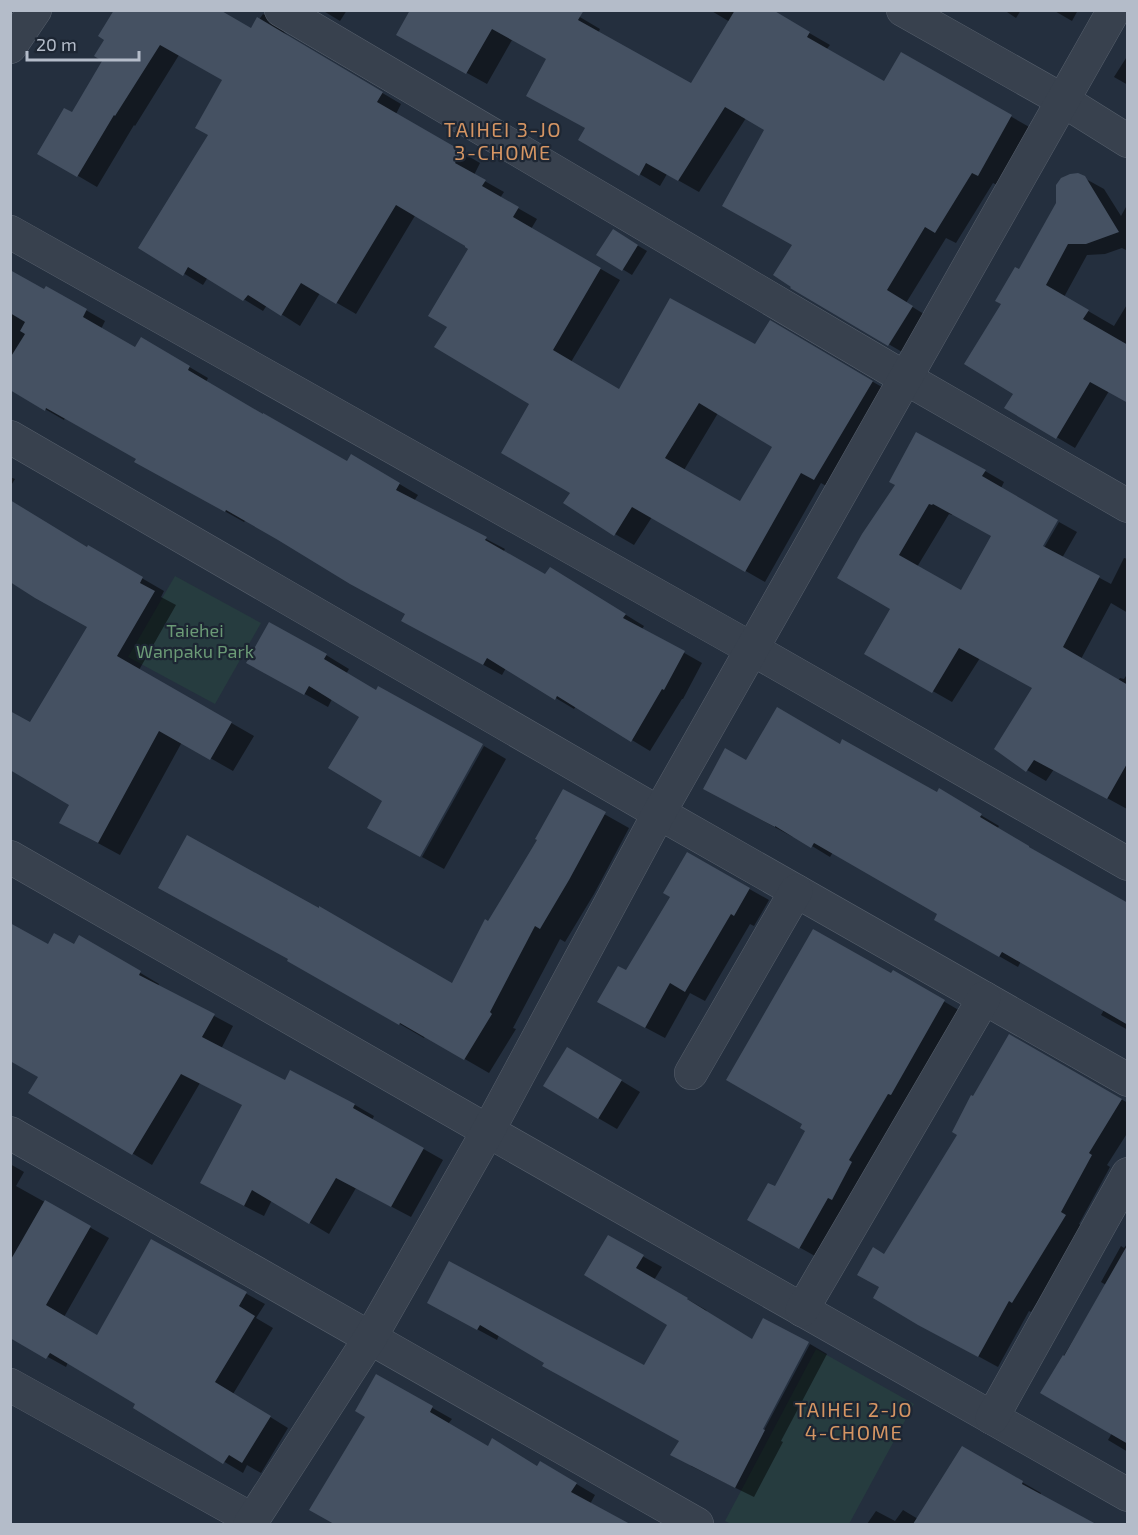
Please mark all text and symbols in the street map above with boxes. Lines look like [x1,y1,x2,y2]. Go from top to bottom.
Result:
scale bar [27,24,140,62]
text: 20 m [36,33,77,55]
district label: TAIHEI 3-JO 3-CHOME [444,117,562,164]
park label: Taiehei Wanpaku Park [136,619,254,662]
district label: TAIHEI 2-JO 4-CHOME [795,1397,913,1444]

